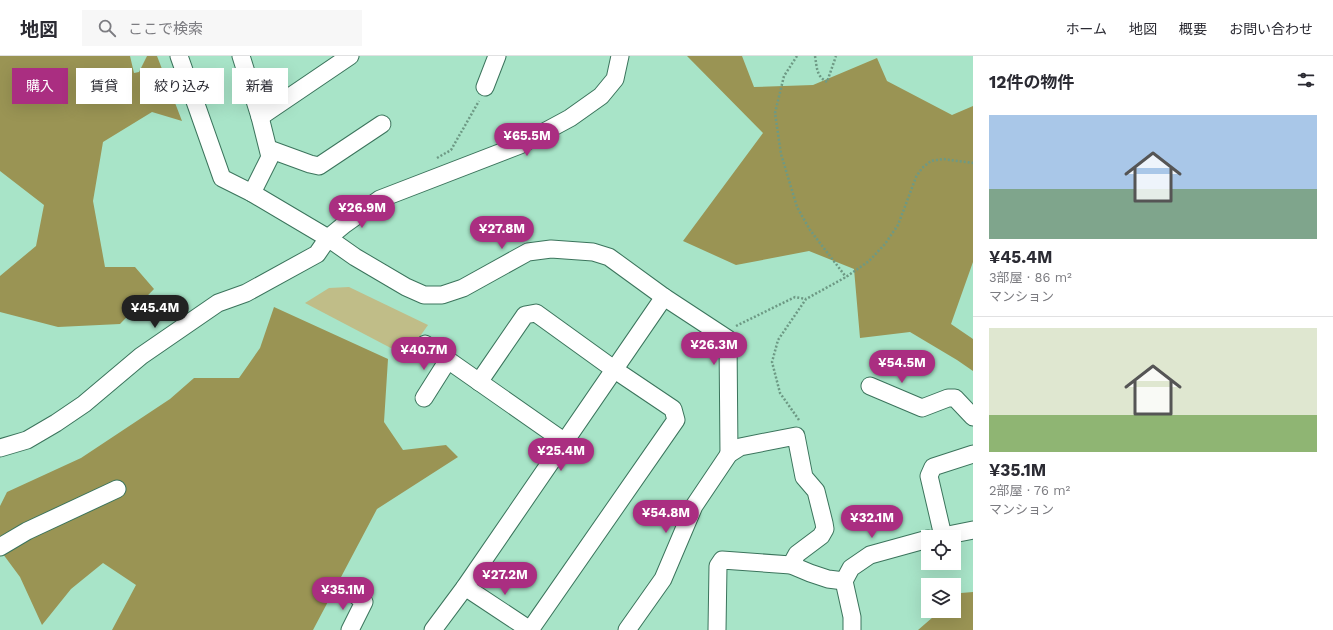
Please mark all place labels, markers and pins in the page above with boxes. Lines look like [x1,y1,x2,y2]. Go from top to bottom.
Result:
pin: ¥65.5M [494,123,560,157]
pin: ¥26.9M [329,195,395,229]
pin: ¥27.8M [469,216,535,250]
pin: ¥45.4M [122,295,188,329]
pin: ¥26.3M [681,332,747,366]
pin: ¥40.7M [391,337,457,371]
pin: ¥54.5M [869,350,935,384]
pin: ¥25.4M [528,438,594,472]
pin: ¥54.8M [633,500,699,534]
pin: ¥32.1M [839,505,905,539]
pin: ¥27.2M [472,562,538,596]
pin: ¥35.1M [310,577,376,611]

